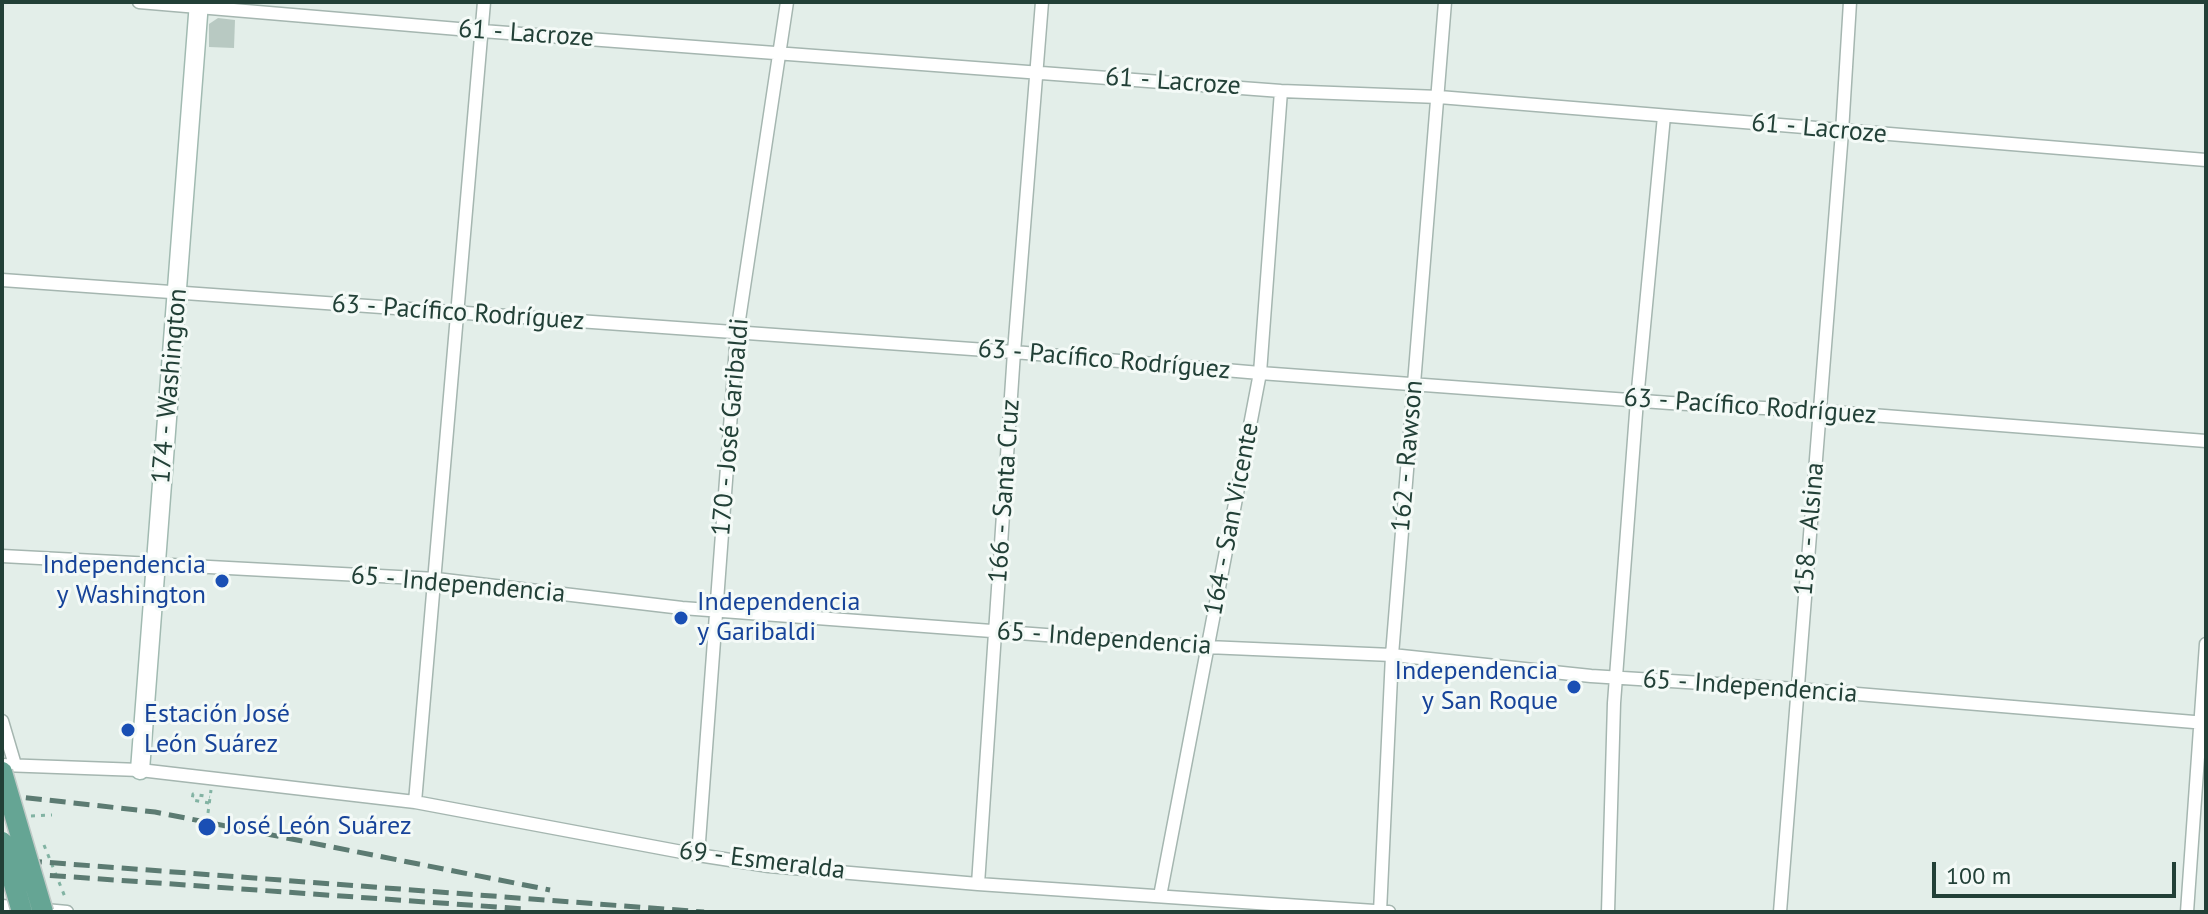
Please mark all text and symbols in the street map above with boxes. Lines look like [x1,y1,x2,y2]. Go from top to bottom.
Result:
street label: 61 - Lacroze [457,14,595,54]
street label: 61 - Lacroze [1104,62,1242,102]
street label: 61 - Lacroze [1750,108,1888,150]
street label: 174 - Washington [146,287,194,485]
street label: 63 - Pacífico Rodríguez [331,289,585,337]
street label: 170 - José Garibaldi [706,317,756,537]
street label: 63 - Pacífico Rodríguez [976,333,1232,387]
street label: 162 - Rawson [1386,379,1430,533]
street label: 63 - Pacífico Rodríguez [1623,383,1877,431]
street label: 166 - Santa Cruz [983,398,1027,584]
street label: 164 - San Vicente [1198,420,1266,618]
street label: 158 - Alsina [1789,461,1831,597]
place label: Independencia y Washington [43,550,206,612]
street label: 65 - Independencia [350,560,566,610]
marker: Independencia y Washington [213,572,231,590]
place label: Independencia y Garibaldi [697,587,860,648]
marker: Independencia y Garibaldi [672,609,690,627]
street label: 65 - Independencia [996,616,1212,662]
place label: Independencia y San Roque [1395,656,1558,718]
street label: 65 - Independencia [1642,664,1858,710]
marker: Independencia y San Roque [1565,678,1583,696]
place label: Estación José León Suárez [144,699,290,760]
marker: Estación José León Suárez [119,721,137,739]
place label: José León Suárez [225,811,412,843]
marker: José León Suárez [196,816,218,838]
street label: 69 - Esmeralda [677,835,847,887]
scale bar [1936,846,2180,896]
text: 100 m [1946,860,2011,891]

